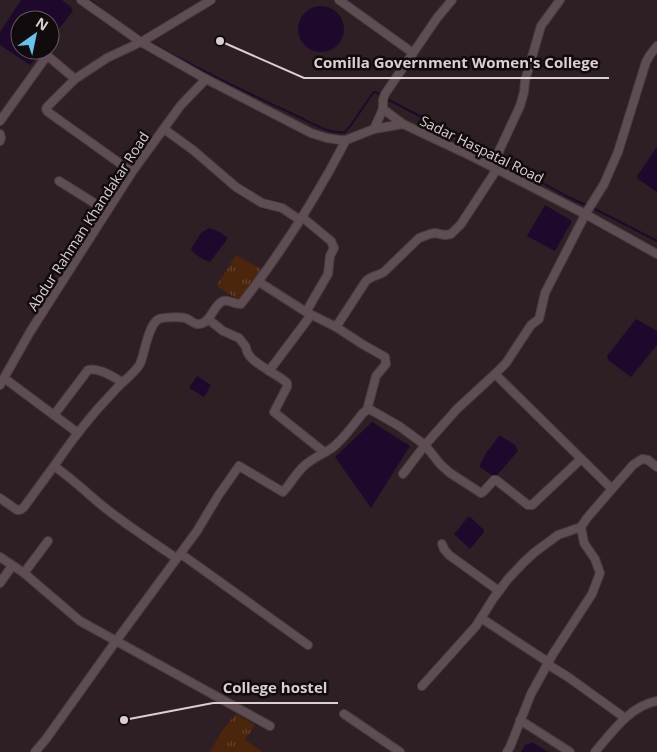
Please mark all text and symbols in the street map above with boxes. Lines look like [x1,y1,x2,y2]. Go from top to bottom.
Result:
north arrow [10,10,60,60]
text: N [32,13,52,35]
callout: Comilla Government Women's College [304,48,609,78]
text: Comilla Government Women's College [313,52,599,72]
street label: Sadar Haspatal Road [417,111,547,187]
street label: Abdur Rahman Khandakar Road [23,128,153,314]
callout: College hostel [213,673,338,703]
text: College hostel [223,677,327,697]

